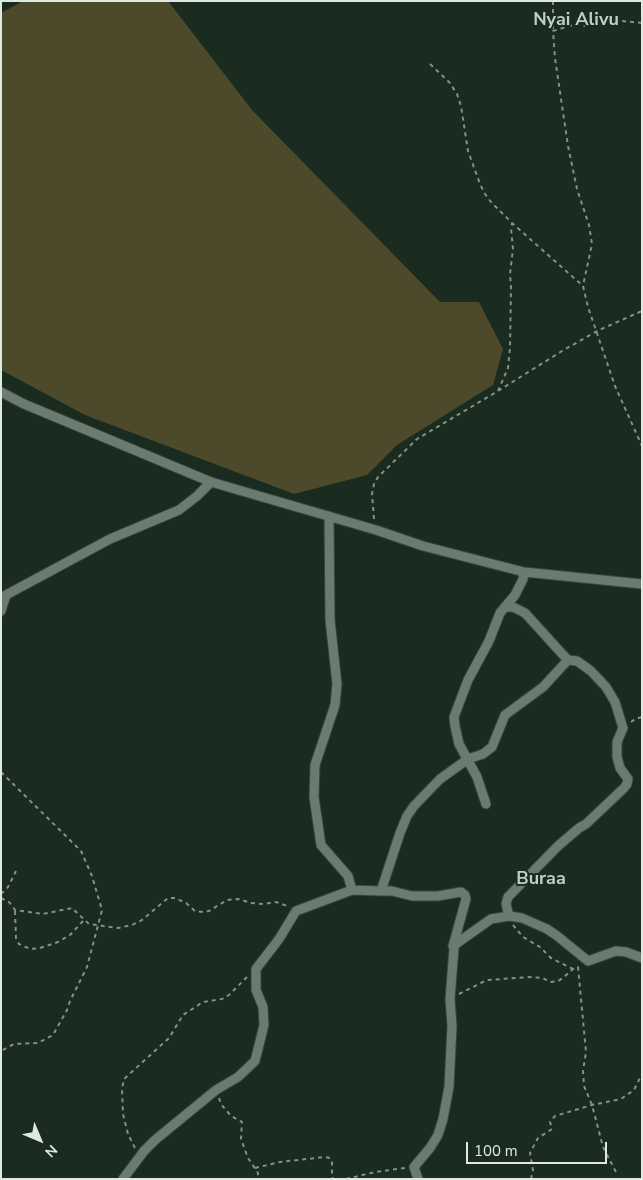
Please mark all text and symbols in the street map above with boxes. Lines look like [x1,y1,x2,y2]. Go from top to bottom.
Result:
district label: Nyai Alivu [533,10,619,32]
district label: Buraa [516,869,566,891]
north arrow [15,1115,65,1165]
scale bar [468,1132,609,1164]
text: N [41,1141,61,1161]
text: 100 m [474,1141,518,1161]

